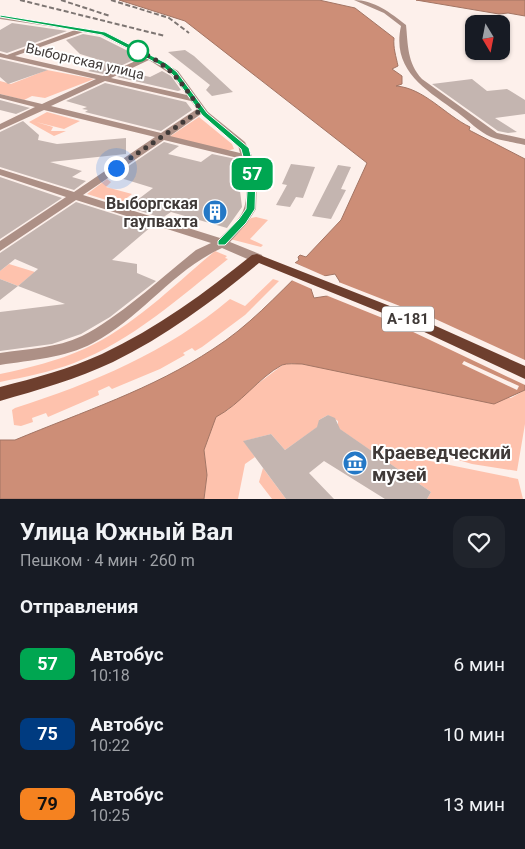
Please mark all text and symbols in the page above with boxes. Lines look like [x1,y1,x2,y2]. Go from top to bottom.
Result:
north arrow [465,15,510,60]
map controls [465,15,510,60]
street label: Выборгская улица [24,40,146,82]
unlabelled marker [127,40,149,62]
your location [104,156,129,181]
line badge: 57 [230,158,274,190]
text: 57 [242,163,262,184]
place label: Выборгская гаупвахта [106,194,198,231]
building icon: Выборгская гаупвахта [202,199,228,225]
road number: А-181 [382,306,434,332]
place label: Краеведческий музей [372,441,511,486]
museum icon: Краеведческий музей [342,450,368,476]
button: heart [453,516,505,568]
text: Улица Южный Вал [20,518,233,546]
text: Пешком · 4 мин · 260 m [20,551,195,570]
text: Отправления [20,595,138,618]
text: Автобус [90,643,164,666]
text: 57 [37,653,58,674]
text: 6 мин [454,653,505,676]
text: 10:18 [90,666,130,685]
text: Автобус [90,713,164,736]
text: 75 [37,723,58,744]
text: 10 мин [443,723,505,746]
text: 10:22 [90,736,130,755]
text: Автобус [90,783,164,806]
text: 79 [37,793,58,814]
text: 13 мин [443,793,505,816]
text: 10:25 [90,806,130,825]

